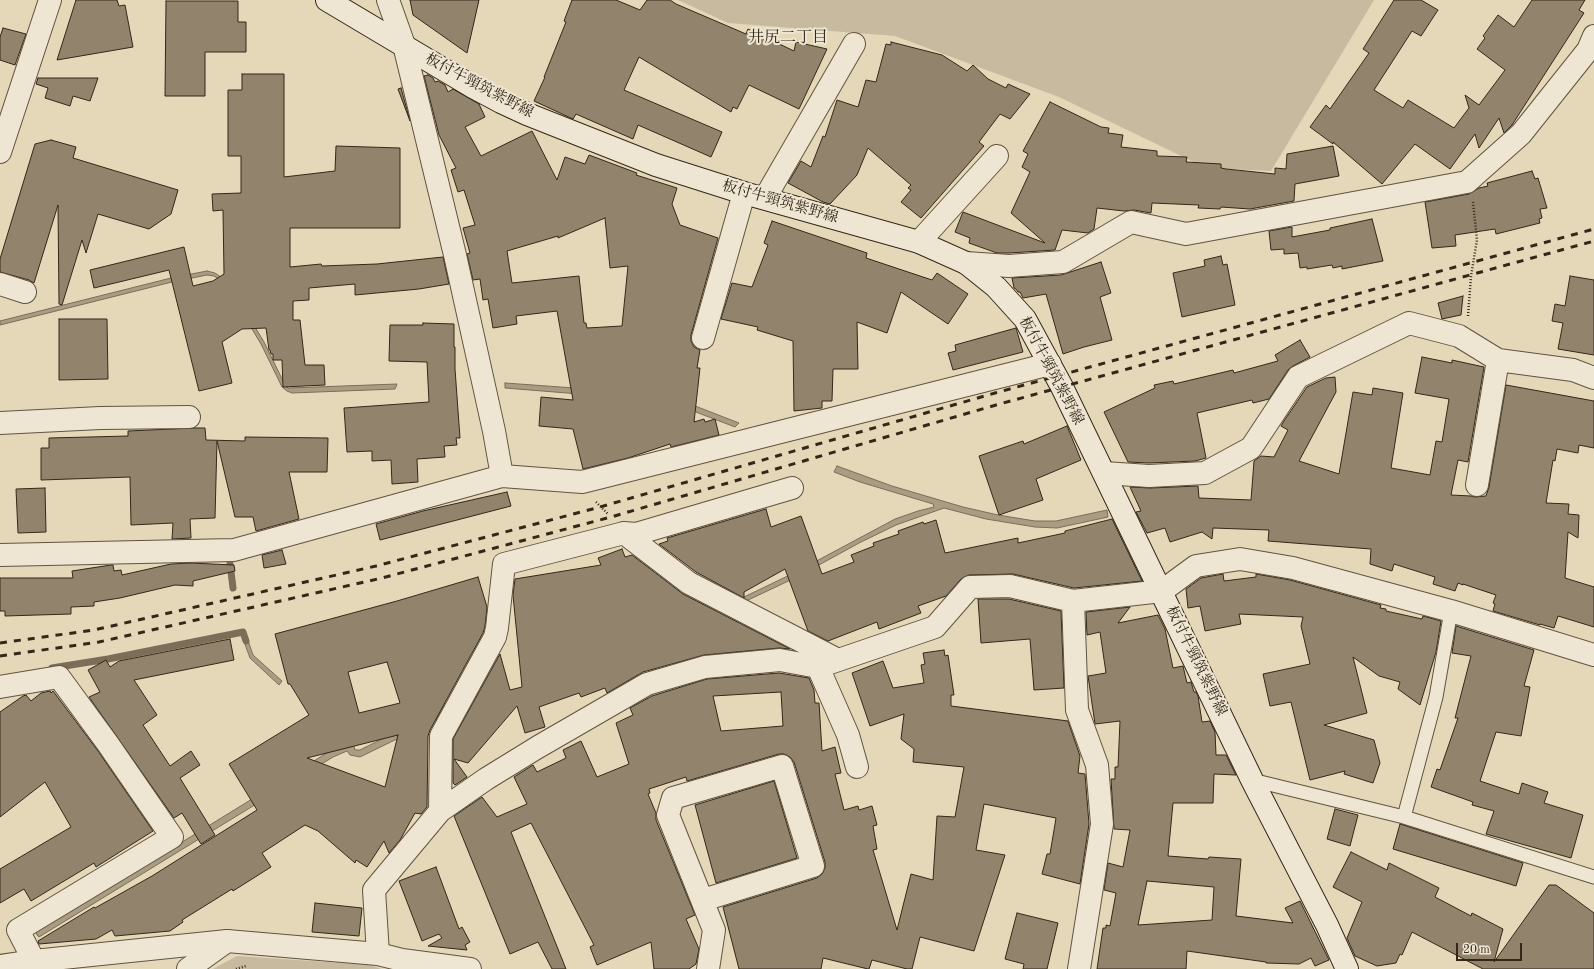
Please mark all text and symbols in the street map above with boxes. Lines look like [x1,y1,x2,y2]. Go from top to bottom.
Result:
district label: 井尻二丁目 [748,28,828,48]
street label: 板付牛頸筑紫野線 [422,50,536,122]
street label: 板付牛頸筑紫野線 [720,177,840,227]
street label: 板付牛頸筑紫野線 [1015,314,1087,428]
street label: 板付牛頸筑紫野線 [1162,603,1230,719]
scale bar [1458,935,1524,961]
text: 20 m [1463,944,1490,956]

